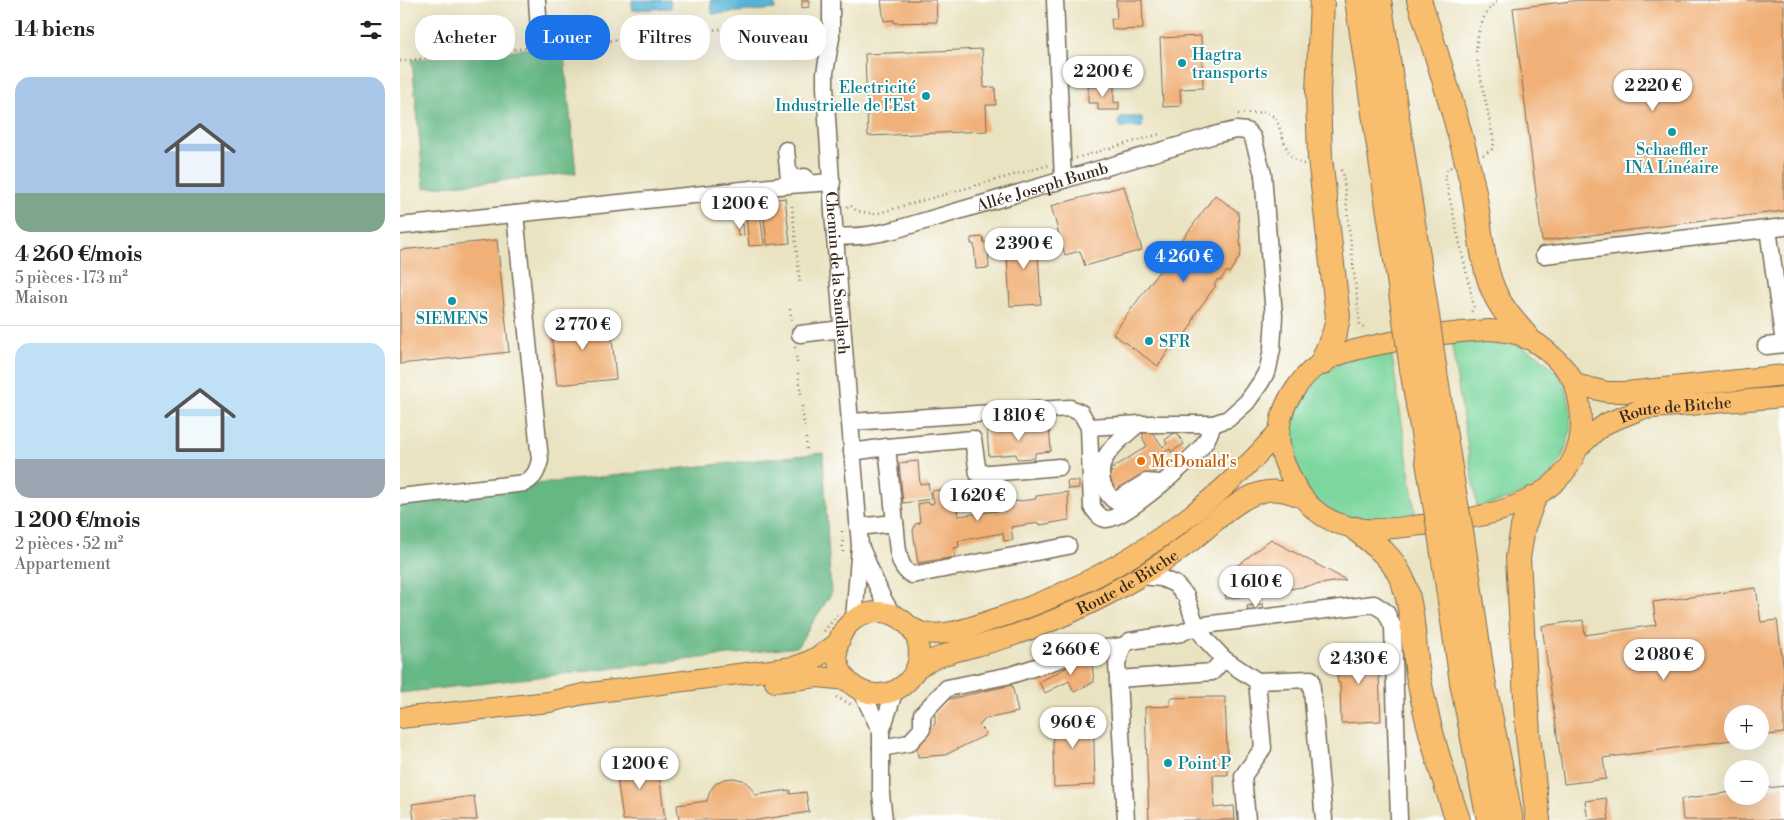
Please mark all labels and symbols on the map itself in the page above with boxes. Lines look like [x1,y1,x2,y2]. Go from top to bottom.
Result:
place label: Hagtra transports [1192,45,1267,83]
pin: 2 200 € [1057,56,1149,98]
marker: Hagtra transports [1176,57,1188,69]
pin: 2 220 € [1607,70,1699,112]
place label: Electricité Industrielle de l'Est [775,78,916,116]
marker: Electricité Industrielle de l'Est [920,90,932,102]
marker: Schaeffler INA Linéaire [1666,126,1678,138]
place label: Schaeffler INA Linéaire [1625,140,1719,178]
street label: Allée Joseph Bumb [973,158,1111,216]
pin: 1 200 € [694,188,786,230]
street label: Chemin de la Sandlach [821,191,854,356]
pin: 2 390 € [978,228,1070,270]
pin: 4 260 € [1138,240,1230,283]
marker: SIEMENS [446,295,458,307]
pin: 2 770 € [537,308,629,351]
place label: SIEMENS [416,309,488,329]
place label: SFR [1159,332,1191,352]
marker: SFR [1143,335,1155,347]
street label: Route de Bitche [1616,392,1733,428]
pin: 1 810 € [973,400,1065,442]
place label: McDonald's [1151,452,1237,472]
marker: McDonald's [1135,455,1147,467]
pin: 1 620 € [932,480,1024,522]
street label: Route de Bitche [1074,545,1182,620]
pin: 1 610 € [1210,566,1302,608]
pin: 2 660 € [1025,634,1117,676]
pin: 2 080 € [1618,638,1710,681]
pin: 2 430 € [1313,642,1405,685]
pin: 960 € [1038,706,1108,749]
pin: 1 200 € [594,748,686,790]
place label: Point P [1178,754,1232,774]
marker: Point P [1162,757,1174,769]

